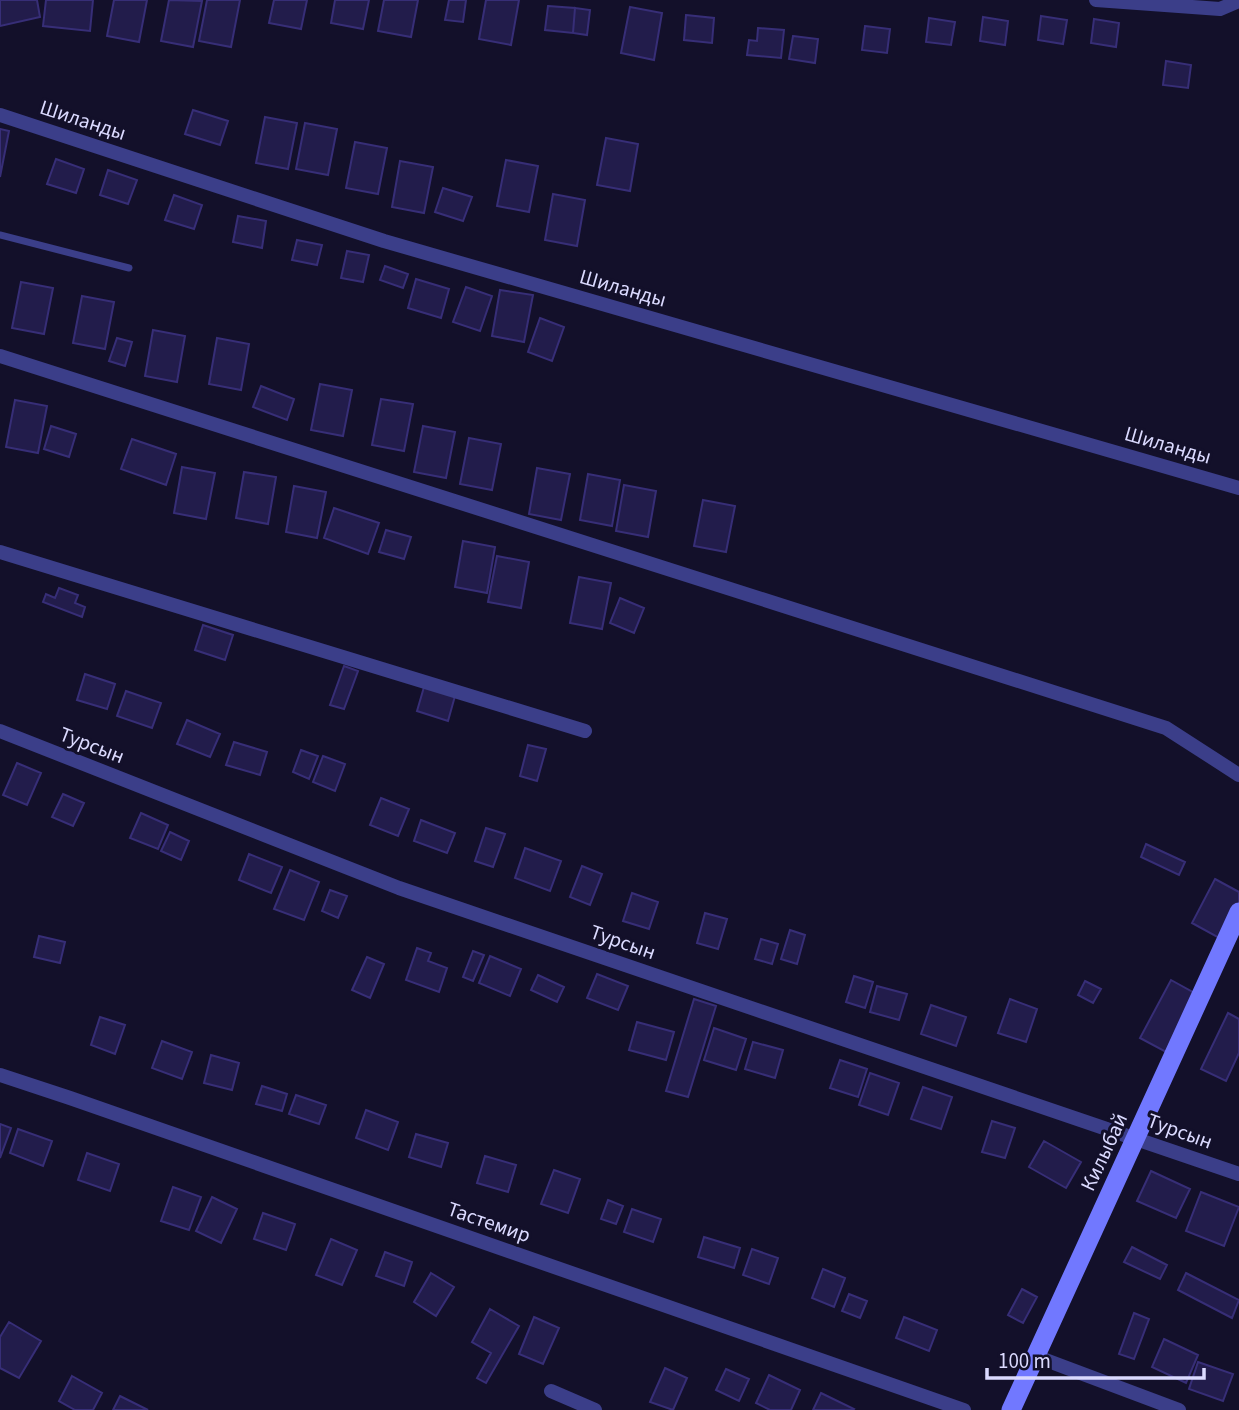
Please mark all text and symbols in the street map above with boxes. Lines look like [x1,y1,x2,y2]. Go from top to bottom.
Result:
street label: Шиланды [36,92,130,148]
street label: Шиланды [576,261,670,315]
street label: Шиланды [1121,418,1215,472]
street label: Турсын [55,719,129,771]
street label: Турсын [586,917,660,967]
street label: Турсын [1143,1105,1217,1157]
street label: Килыбай [1073,1108,1135,1196]
street label: Тастемир [443,1194,535,1250]
scale bar [987,1336,1204,1380]
text: 100 m [998,1346,1051,1376]

